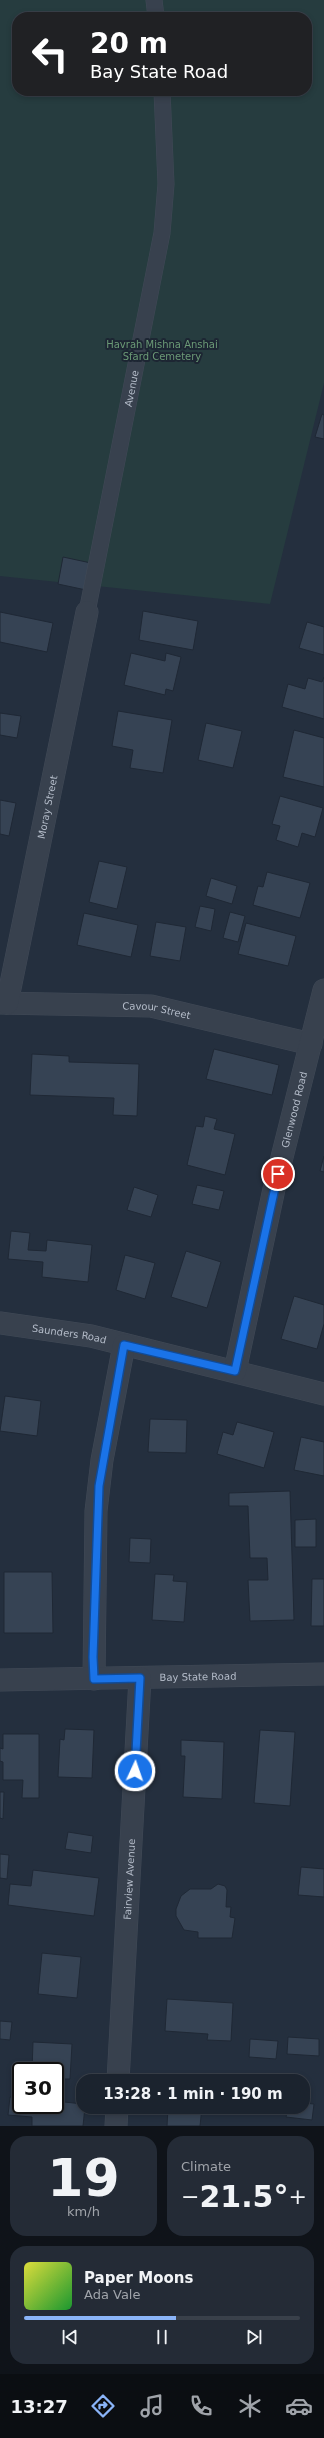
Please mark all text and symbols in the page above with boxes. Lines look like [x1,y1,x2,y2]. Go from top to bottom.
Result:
text: 20 m [90,27,168,60]
icon: left [24,28,76,80]
text: Bay State Road [90,61,228,82]
park label: Havrah Mishna Anshai Sfard Cemetery [106,339,218,362]
street label: Avenue [123,369,141,408]
street label: Moray Street [36,774,59,840]
street label: Cavour Street [122,1000,192,1021]
street label: Glenwood Road [280,1070,309,1149]
pin [261,1157,295,1191]
icon: arrive [267,1163,289,1185]
street label: Saunders Road [31,1323,107,1346]
street label: Bay State Road [159,1671,237,1683]
position arrow [114,1750,156,1792]
street label: Fairview Avenue [122,1838,137,1920]
speed limit sign: 30 [12,2062,64,2114]
text: 13:28 · 1 min · 190 m [103,2085,283,2103]
text: 19 [47,2148,120,2208]
text: Climate [181,2159,231,2174]
text: 21.5° [199,2179,288,2214]
text: − [181,2184,199,2209]
text: + [288,2184,307,2209]
text: km/h [67,2204,100,2219]
text: Paper Moons [84,2269,193,2287]
text: Ada Vale [84,2287,140,2302]
icon: previous [59,2326,81,2348]
icon: pause [151,2326,173,2348]
icon: next [243,2326,265,2348]
icon: directions [89,2392,117,2420]
icon: music [138,2392,166,2420]
icon: phone [187,2392,215,2420]
icon: climate [236,2392,264,2420]
icon: car [285,2392,313,2420]
text: 13:27 [11,2396,68,2417]

